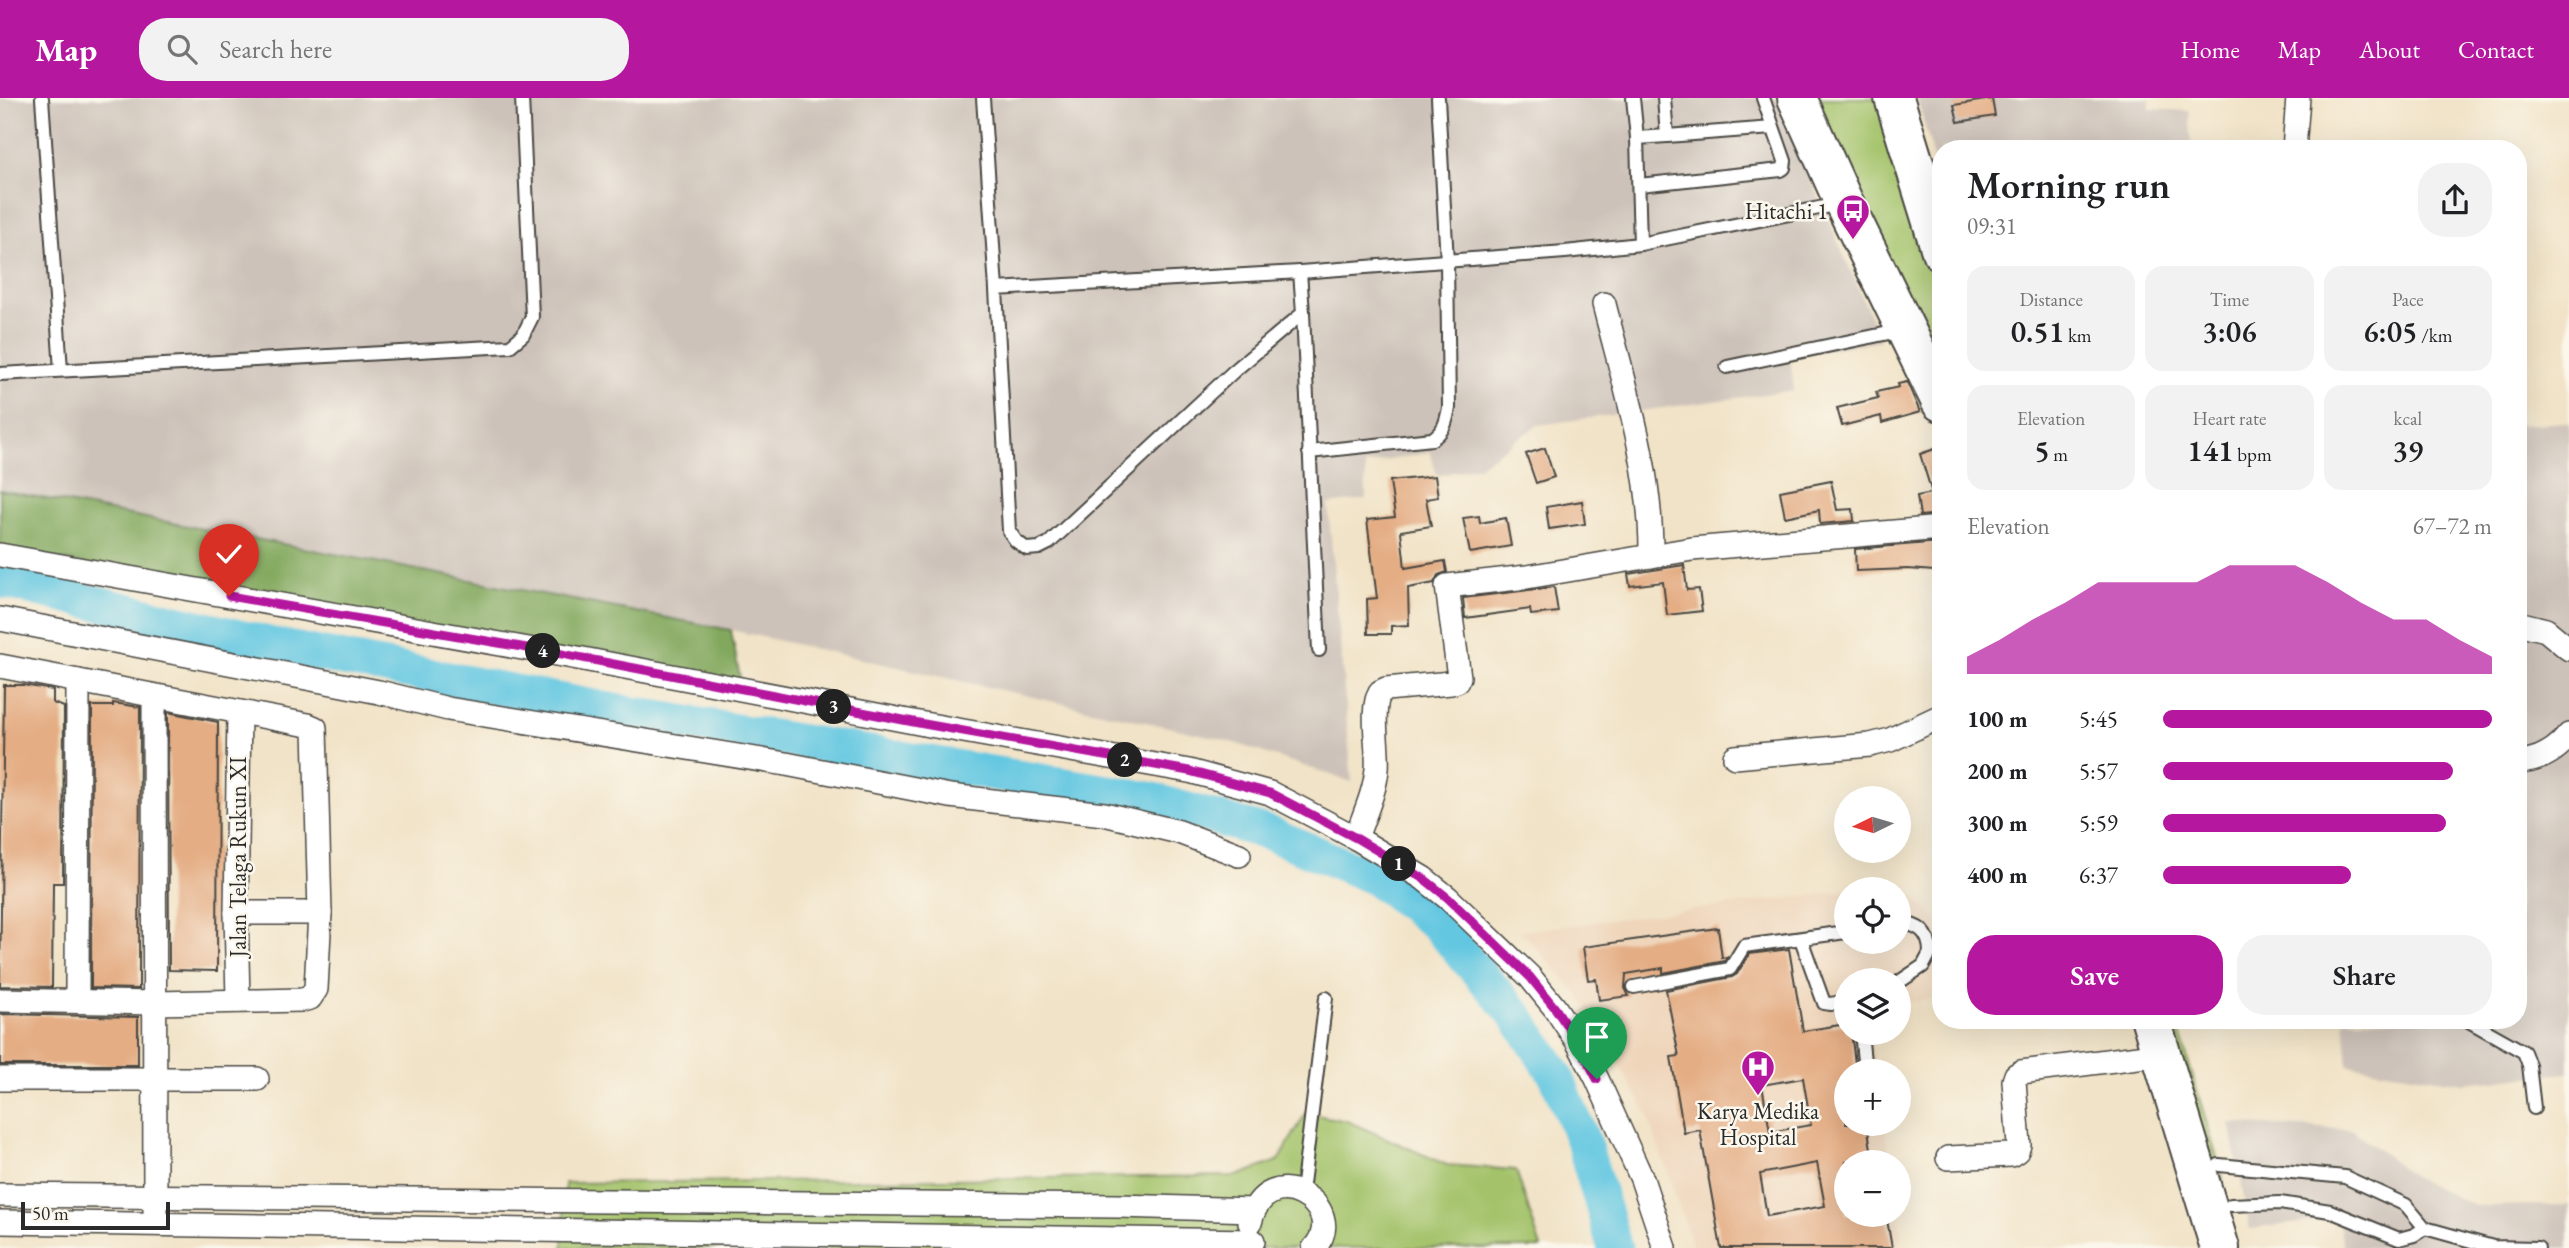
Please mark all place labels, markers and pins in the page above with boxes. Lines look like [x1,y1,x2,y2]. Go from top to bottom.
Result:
bus stop icon: Hitachi 1 [1834,192,1872,241]
place label: Hitachi 1 [1745,196,1828,226]
pin [199,524,259,596]
pin: 4 [526,634,560,668]
pin: 3 [816,690,852,724]
pin: 2 [1108,742,1142,778]
pin: 1 [1382,846,1416,882]
pin [1567,1007,1627,1079]
hospital icon: Karya Medika Hospital [1739,1048,1777,1097]
place label: Karya Medika Hospital [1697,1096,1820,1152]

